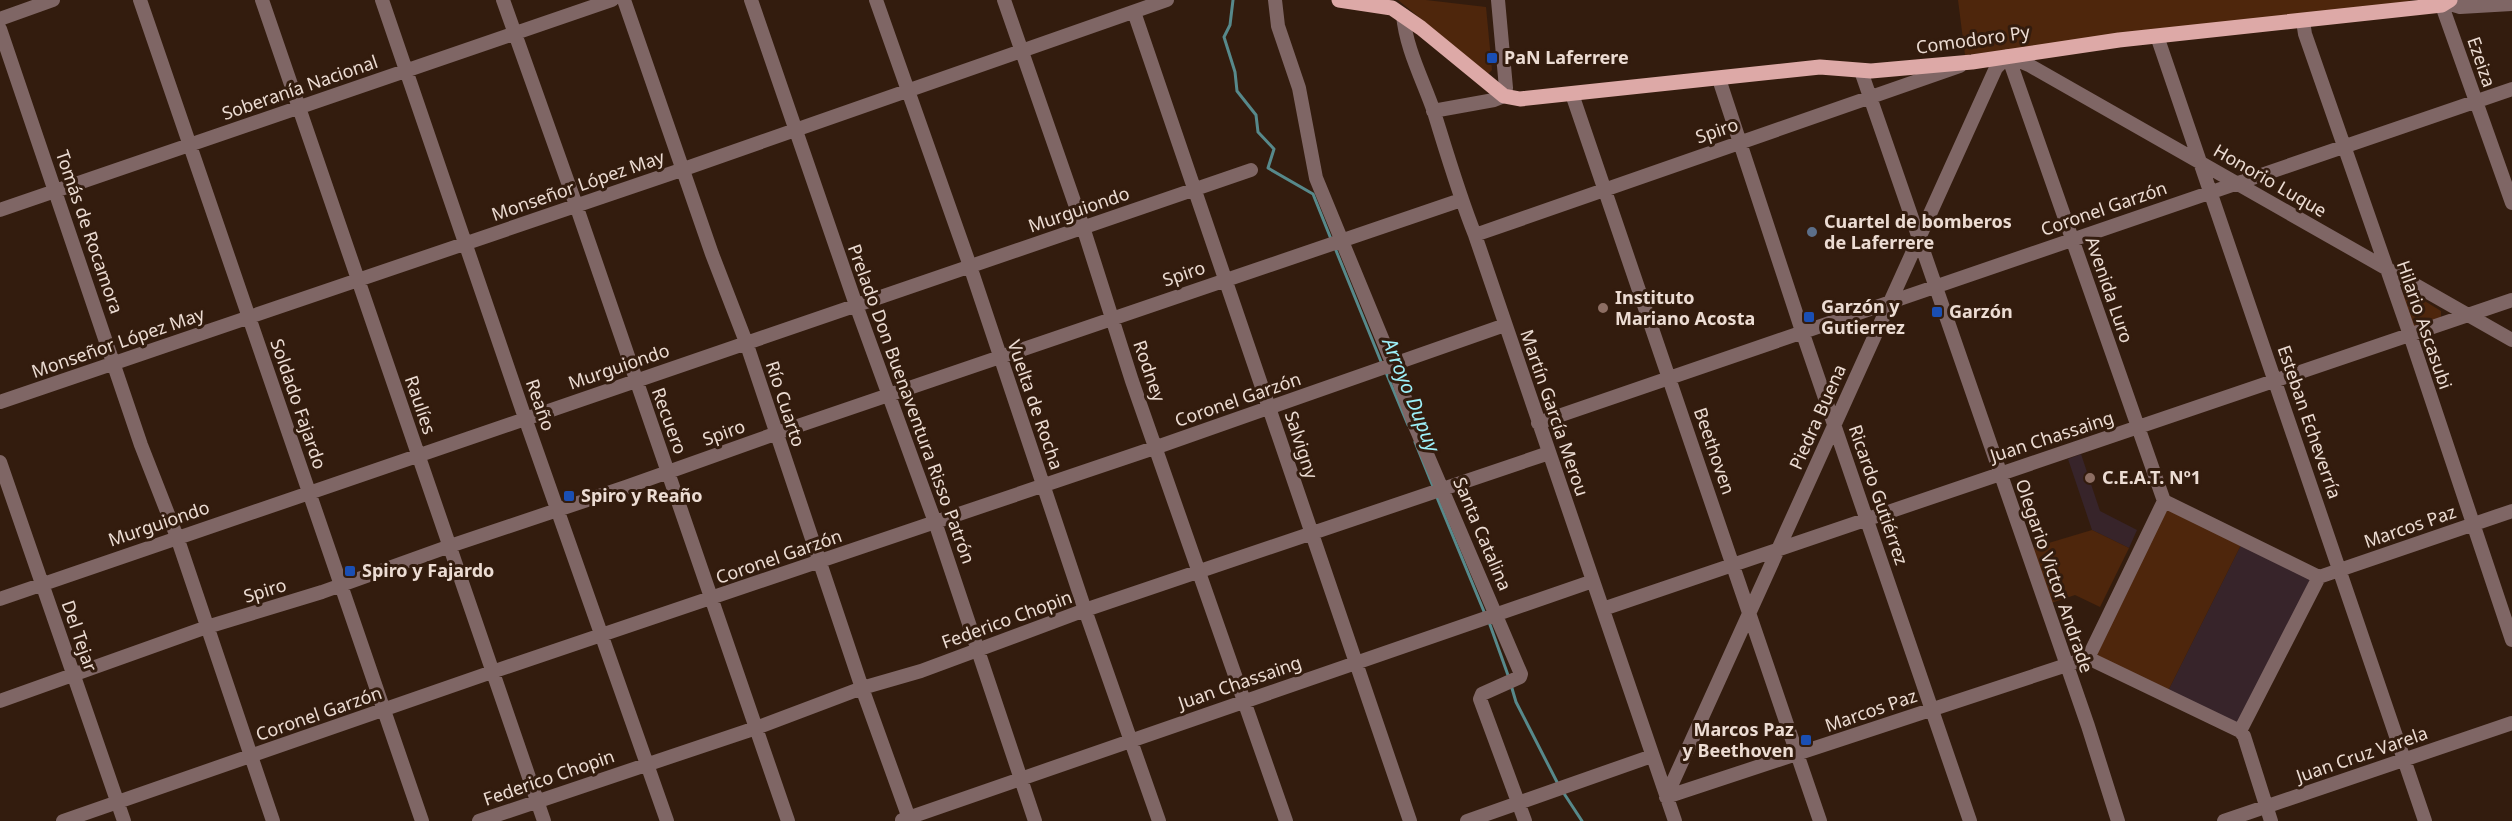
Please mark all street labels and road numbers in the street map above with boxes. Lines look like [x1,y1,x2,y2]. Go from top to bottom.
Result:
street label: Comodoro Py [1914,19,2032,59]
street label: Ezeiza [2462,33,2502,90]
street label: Soberanía Nacional [218,49,381,125]
street label: Spiro [1692,112,1741,148]
street label: Honorio Luque [2210,138,2331,222]
street label: Monseñor López May [488,144,668,226]
street label: Tomás de Rocamora [51,147,129,317]
street label: Coronel Garzón [2037,175,2170,241]
street label: Murguiondo [1025,181,1132,238]
street label: Avenida Luro [2081,233,2139,346]
street label: Prelado Don Buenaventura Risso Patrón [843,240,981,567]
street label: Spiro [1159,255,1208,291]
street label: Hilario Ascasubi [2392,257,2458,392]
street label: Monseñor López May [28,301,208,383]
street label: Martín García Merou [1515,326,1595,499]
street label: Soldado Fajardo [265,335,333,472]
street label: Vuelta de Rocha [1003,337,1069,473]
street label: Rodney [1128,337,1172,405]
street label: Murguiondo [565,338,672,395]
street label: Esteban Echeverría [2272,342,2347,502]
street label: Río Cuarto [761,358,811,450]
street label: Piedra Buena [1783,360,1851,473]
street label: Coronel Garzón [1171,366,1304,432]
street label: Raulíes [400,372,442,437]
street label: Reaño [521,375,561,434]
street label: Recuero [647,384,693,457]
street label: Beethoven [1689,404,1741,497]
street label: Juan Chassaing [1985,405,2117,468]
street label: Salvigny [1280,408,1324,482]
street label: Spiro [699,413,748,451]
street label: Ricardo Gutiérrez [1844,421,1914,568]
street label: Santa Catalina [1448,473,1518,594]
street label: Olegario Victor Andrade [2010,476,2099,676]
street label: Murguiondo [105,495,212,552]
street label: Marcos Paz [2360,499,2459,553]
street label: Coronel Garzón [712,523,845,589]
street label: Spiro [240,572,289,608]
street label: Federico Chopin [938,584,1075,654]
street label: Del Tejar [57,597,103,675]
street label: Juan Chassaing [1173,650,1304,715]
street label: Coronel Garzón [252,680,385,746]
street label: Marcos Paz [1821,683,1920,737]
street label: Juan Cruz Varela [2291,720,2431,788]
street label: Federico Chopin [480,743,617,811]

